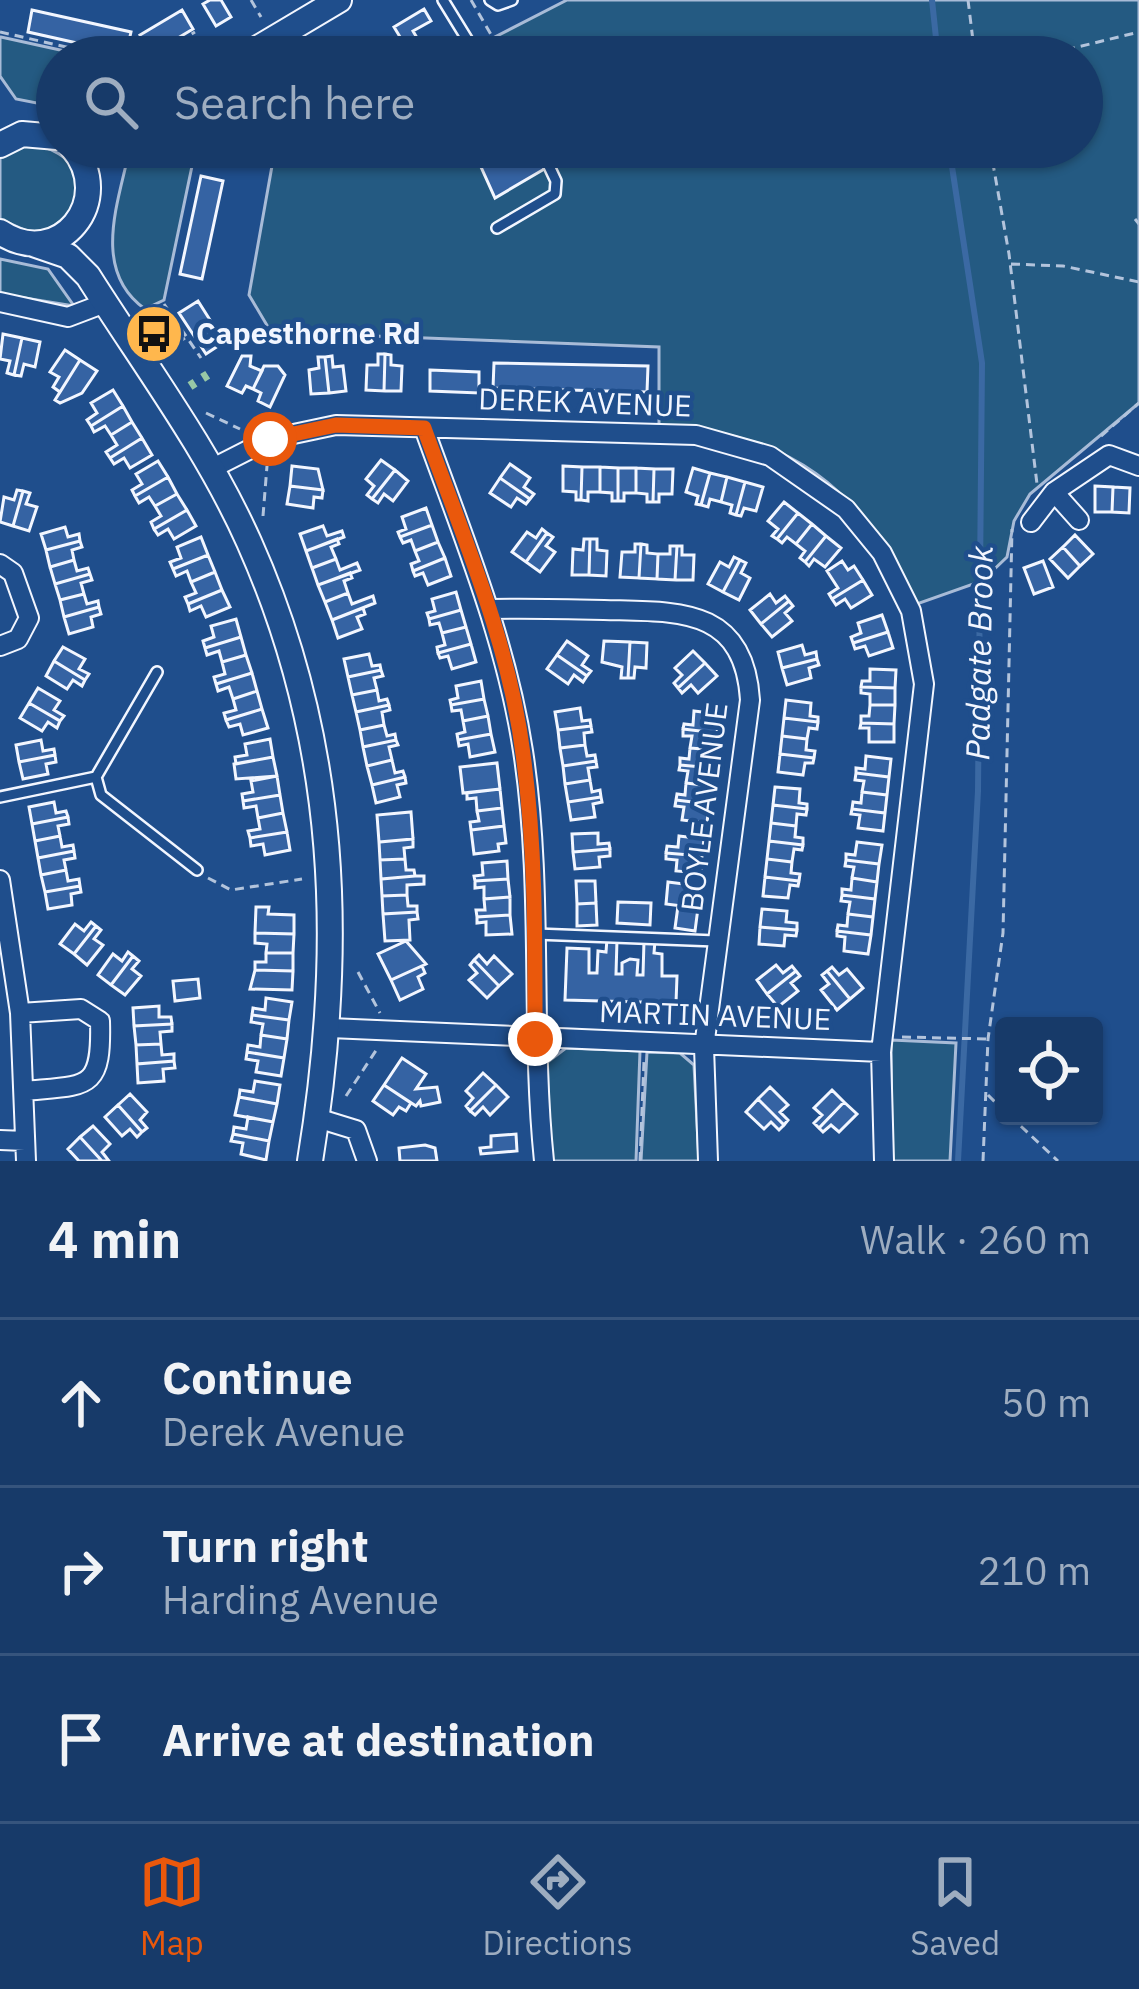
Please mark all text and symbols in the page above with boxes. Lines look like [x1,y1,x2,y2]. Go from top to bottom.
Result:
search box [36,36,1103,168]
icon: search [78,69,144,135]
text: Search here [174,73,415,131]
bus stop icon: Capesthorne Rd [123,303,185,365]
place label: Capesthorne Rd [196,313,421,352]
street label: DEREK AVENUE [478,378,692,425]
route start [243,412,297,466]
water label: Padgate Brook [955,545,1002,761]
street label: BOYLE AVENUE [671,700,736,913]
street label: MARTIN AVENUE [598,991,832,1038]
route end [508,1012,562,1066]
map controls [995,1017,1103,1125]
button: locate [995,1017,1103,1125]
text: 4 min [48,1206,181,1272]
text: Walk · 260 m [860,1214,1091,1265]
text: Continue [162,1348,353,1406]
icon: ahead [48,1370,114,1436]
text: 50 m [1001,1377,1091,1428]
text: Derek Avenue [162,1406,405,1457]
text: Turn right [162,1516,369,1574]
icon: right [48,1538,114,1604]
text: 210 m [978,1545,1091,1596]
text: Harding Avenue [162,1574,439,1625]
icon: arrive [48,1706,114,1772]
text: Arrive at destination [162,1710,595,1768]
tab: Map [139,1849,205,1964]
tab: Directions [483,1849,633,1964]
tab: Saved [910,1849,1000,1964]

